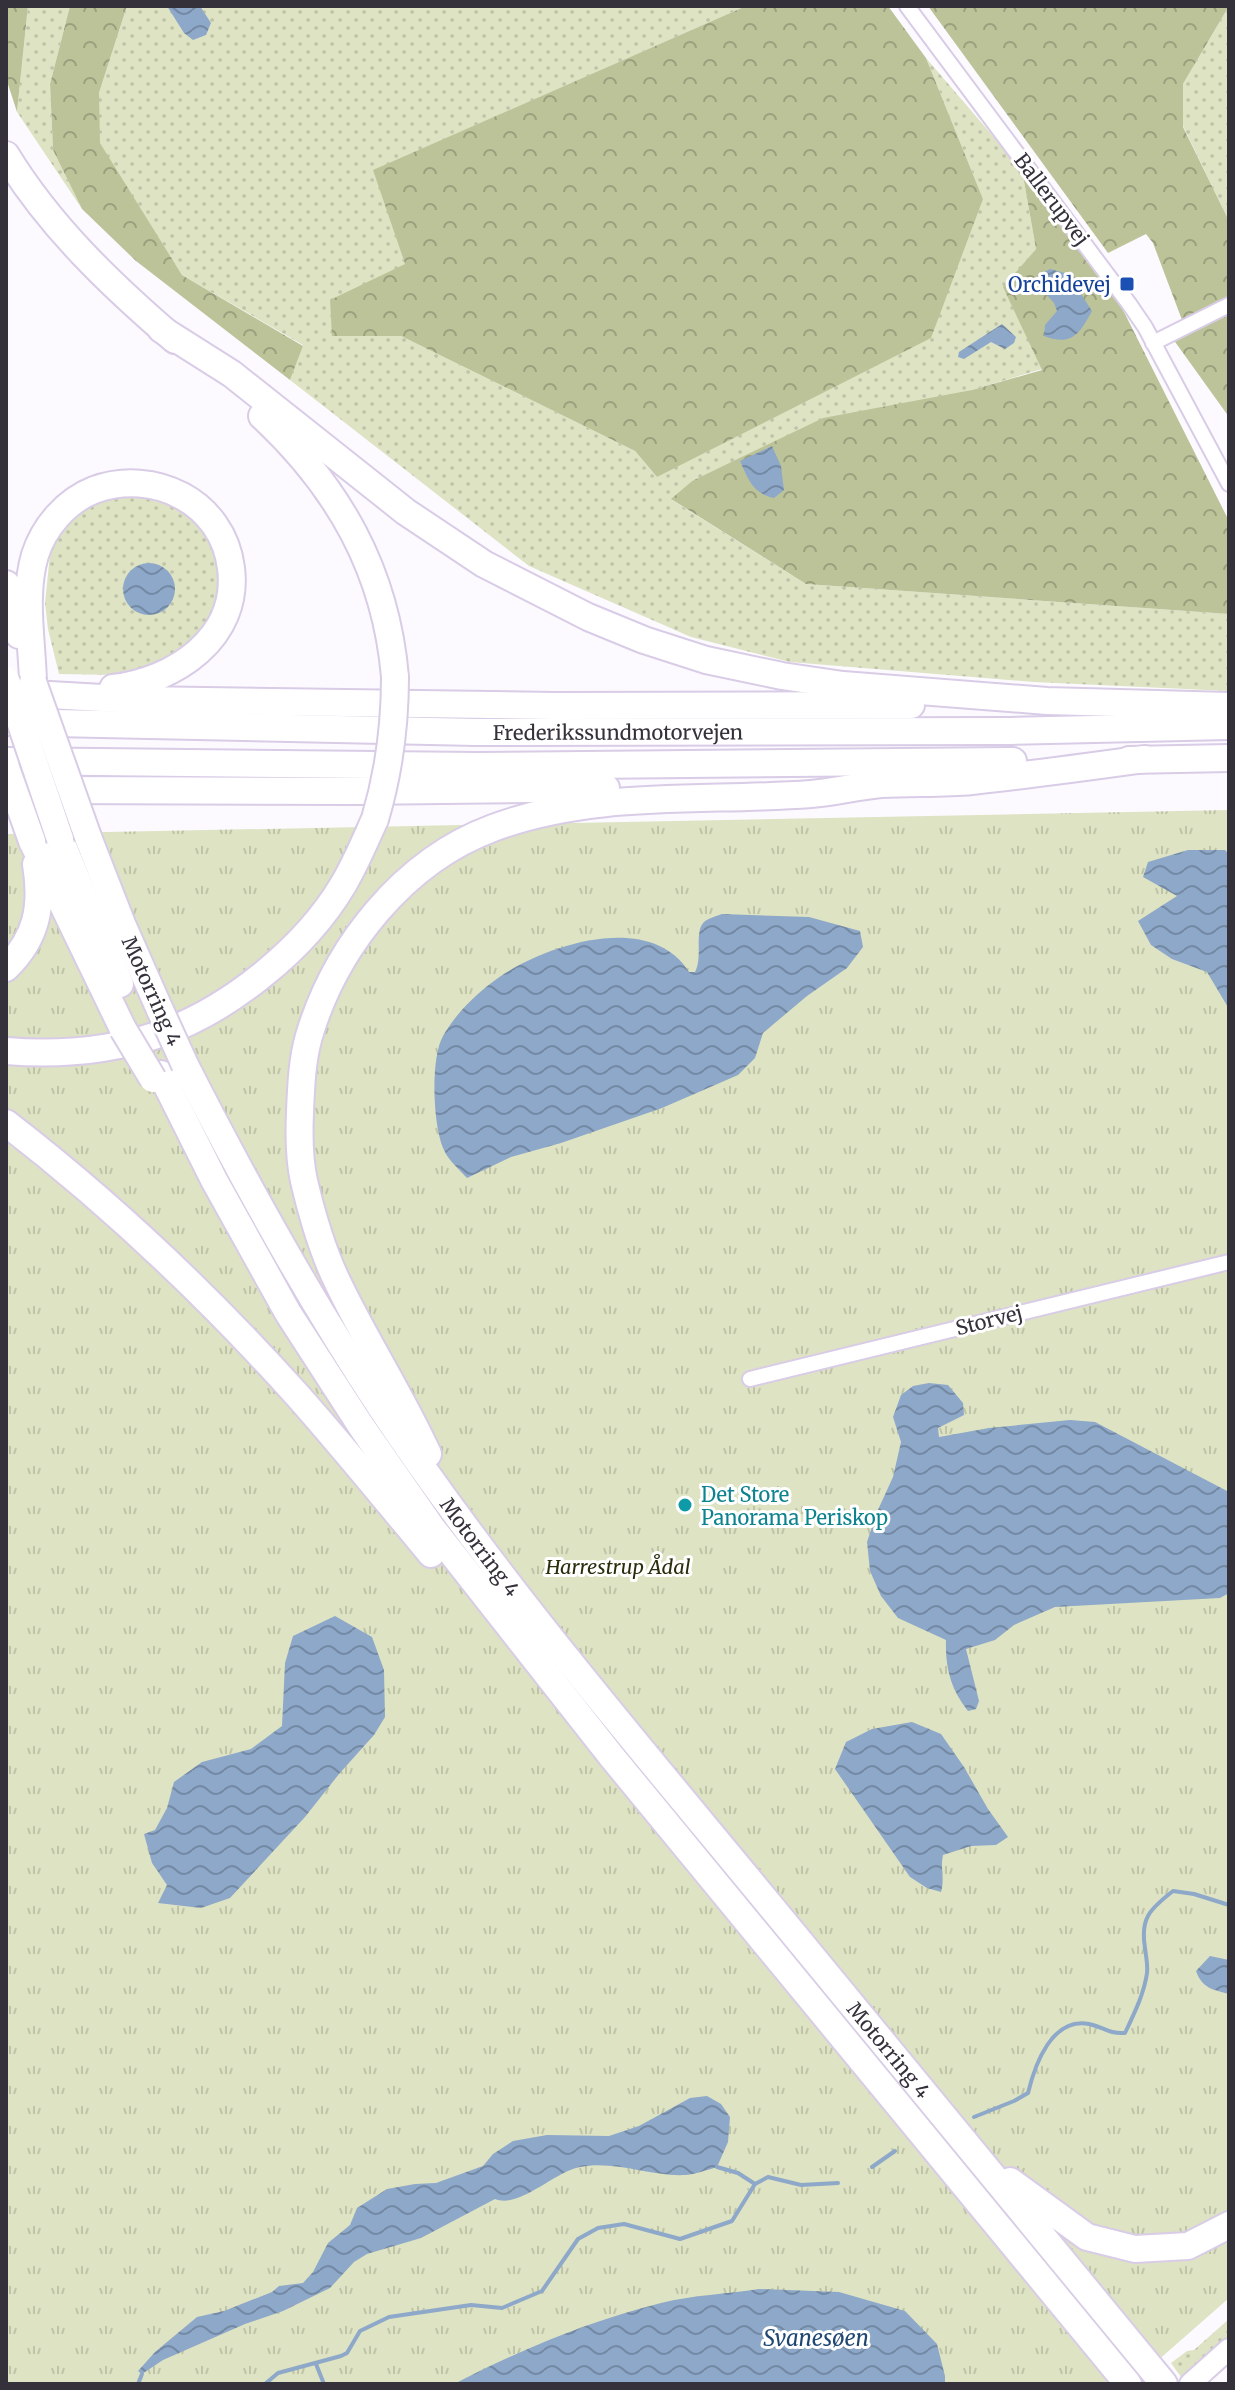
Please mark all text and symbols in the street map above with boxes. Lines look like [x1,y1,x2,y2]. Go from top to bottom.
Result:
street label: Ballerupvej [1009,148,1095,250]
place label: Orchidevej [1008,272,1111,297]
marker: Orchidevej [1118,275,1136,293]
street label: Frederikssundmotorvejen [493,719,743,744]
street label: Motorring 4 [117,932,187,1050]
street label: Storvej [953,1300,1025,1340]
place label: Det Store Panorama Periskop [701,1482,888,1530]
street label: Motorring 4 [435,1492,526,1601]
marker: Det Store Panorama Periskop [676,1496,694,1514]
park label: Harrestrup Ådal [544,1554,691,1579]
street label: Motorring 4 [842,1997,936,2103]
water label: Svanesøen [763,2324,869,2352]

